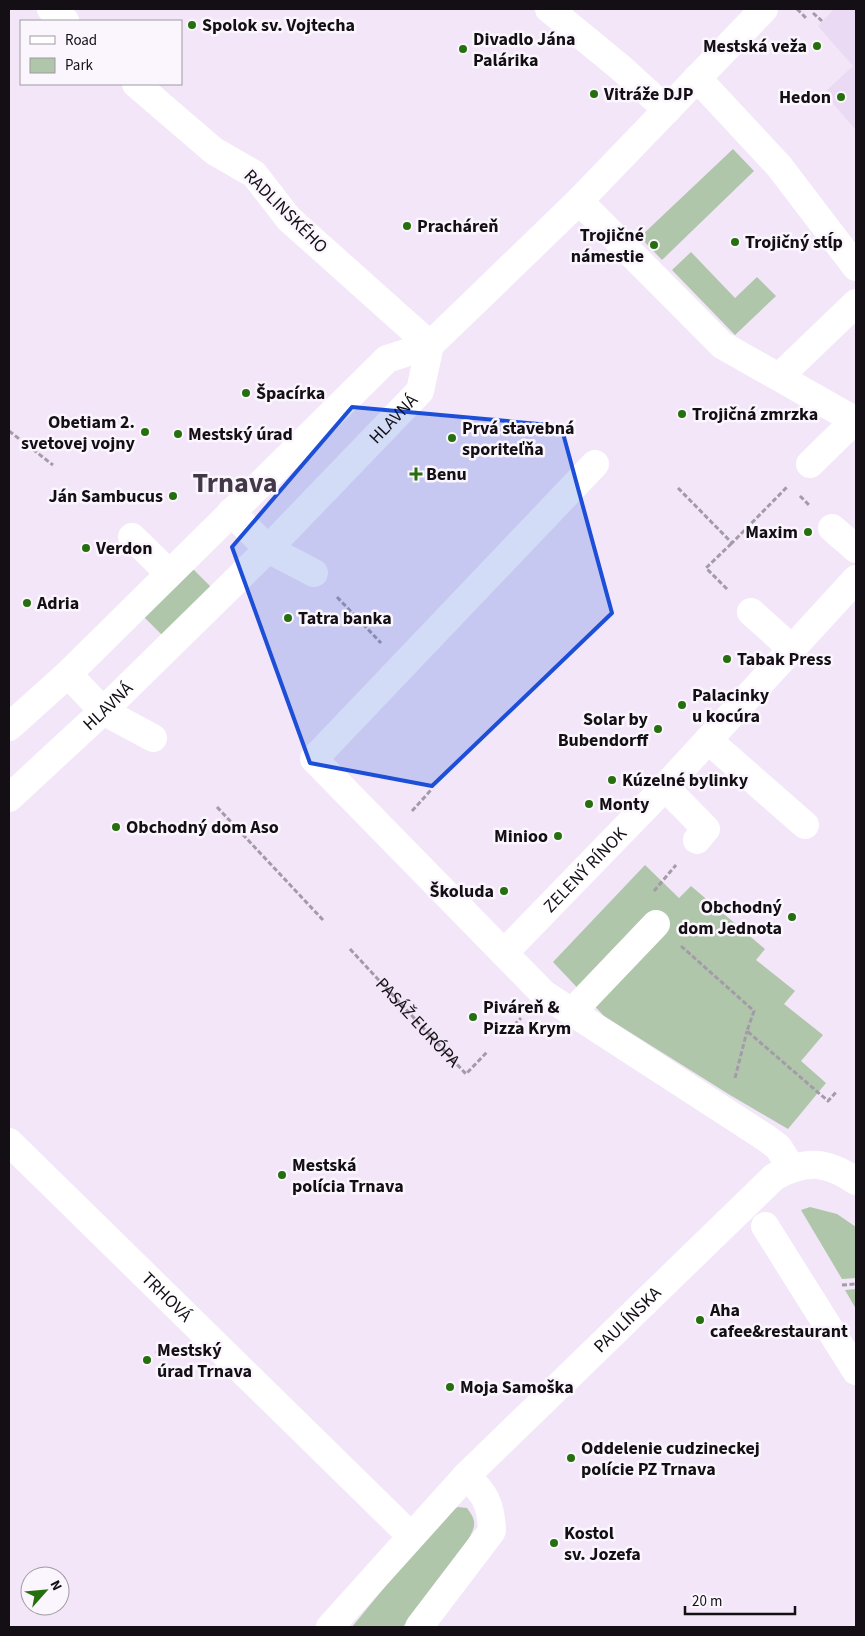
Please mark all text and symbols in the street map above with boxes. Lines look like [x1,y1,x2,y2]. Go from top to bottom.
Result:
place label: Spolok sv. Vojtecha [202,13,355,38]
marker: Spolok sv. Vojtecha [186,19,198,31]
legend [20,20,182,85]
place label: Divadlo Jána Palárika [473,27,575,73]
text: Road [65,30,97,51]
place label: Mestská veža [703,34,807,59]
marker: Mestská veža [811,40,823,52]
marker: Divadlo Jána Palárika [457,43,469,55]
text: Park [65,55,94,76]
place label: Vitráže DJP [603,82,694,107]
place label: Hedon [779,85,831,110]
marker: Vitráže DJP [588,88,600,100]
marker: Hedon [835,91,847,103]
street label: RADLINSKÉHO [238,164,333,259]
place label: Pracháreň [417,214,499,239]
marker: Pracháreň [401,220,413,232]
place label: Trojičné námestie [571,223,644,269]
place label: Trojičný stĺp [745,230,843,255]
marker: Trojičný stĺp [729,236,741,248]
marker: Trojičné námestie [648,239,660,251]
place label: Špacírka [256,381,325,406]
marker: Špacírka [240,387,252,399]
street label: HLAVNÁ [364,388,424,450]
place label: Trojičná zmrzka [692,402,818,427]
marker: Trojičná zmrzka [676,408,688,420]
place label: Obetiam 2. svetovej vojny [21,410,136,456]
place label: Prvá stavebná sporiteľňa [462,416,574,462]
place label: Mestský úrad [188,422,293,447]
marker: Obetiam 2. svetovej vojny [139,426,151,438]
marker: Mestský úrad [172,428,184,440]
marker: Prvá stavebná sporiteľňa [446,432,458,444]
place label: Benu [426,462,467,487]
district label: Trnava [192,463,278,503]
marker: Benu [410,468,422,480]
place label: Ján Sambucus [48,484,163,509]
marker: Ján Sambucus [167,490,179,502]
place label: Maxim [745,520,798,545]
marker: Maxim [802,526,814,538]
place label: Verdon [95,536,153,561]
marker: Verdon [80,542,92,554]
place label: Adria [36,591,79,616]
marker: Adria [21,597,33,609]
place label: Tatra banka [298,606,392,631]
marker: Tatra banka [282,612,294,624]
place label: Tabak Press [737,647,831,672]
marker: Tabak Press [721,653,733,665]
street label: HLAVNÁ [78,676,139,736]
place label: Palacinky u kocúra [692,683,770,729]
marker: Palacinky u kocúra [676,699,688,711]
place label: Solar by Bubendorff [558,707,649,753]
marker: Solar by Bubendorff [652,723,664,735]
place label: Kúzelné bylinky [622,768,749,793]
marker: Kúzelné bylinky [606,774,618,786]
place label: Monty [599,792,650,817]
marker: Monty [583,798,595,810]
place label: Obchodný dom Aso [126,815,279,840]
marker: Obchodný dom Aso [110,821,122,833]
street label: ZELENÝ RÍNOK [538,821,633,918]
place label: Minioo [494,824,548,849]
marker: Minioo [552,830,564,842]
place label: Školuda [429,879,494,904]
marker: Školuda [498,885,510,897]
place label: Obchodný dom Jednota [678,895,783,941]
marker: Obchodný dom Jednota [786,911,798,923]
street label: PASÁŽ EURÓPA [370,972,466,1073]
place label: Piváreň & Pizza Krym [483,995,571,1041]
marker: Piváreň & Pizza Krym [467,1011,479,1023]
place label: Mestská polícia Trnava [292,1153,404,1199]
marker: Mestská polícia Trnava [276,1169,288,1181]
street label: TRHOVÁ [135,1266,198,1328]
street label: PAULÍNSKA [588,1281,667,1358]
place label: Aha cafee&restaurant [709,1298,848,1344]
marker: Aha cafee&restaurant [694,1314,706,1326]
place label: Mestský úrad Trnava [157,1338,252,1384]
marker: Mestský úrad Trnava [141,1354,153,1366]
place label: Moja Samoška [460,1375,574,1400]
marker: Moja Samoška [444,1381,456,1393]
place label: Oddelenie cudzineckej polície PZ Trnava [581,1436,760,1482]
marker: Oddelenie cudzineckej polície PZ Trnava [565,1452,577,1464]
place label: Kostol sv. Jozefa [564,1521,641,1567]
marker: Kostol sv. Jozefa [548,1537,560,1549]
north arrow [20,1566,70,1616]
text: N [45,1577,67,1594]
scale bar [685,1584,795,1616]
text: 20 m [692,1591,722,1612]

